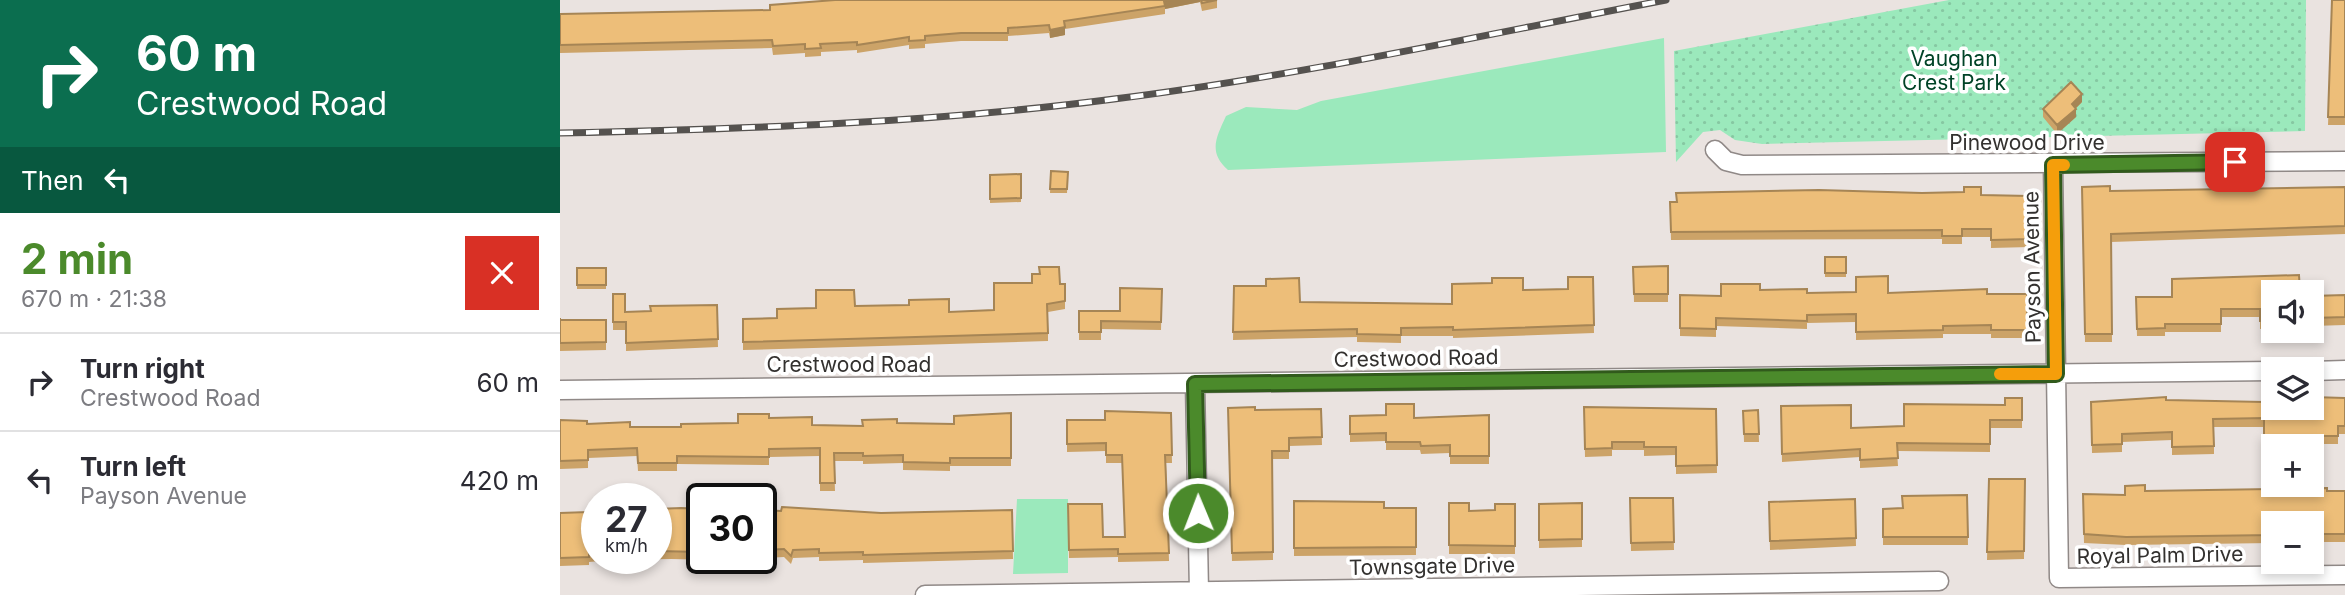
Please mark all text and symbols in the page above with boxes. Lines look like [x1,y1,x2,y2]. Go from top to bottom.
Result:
text: 60 m [136,24,257,83]
icon: right [21,28,112,119]
park label: Vaughan Crest Park [1902,46,2006,95]
text: Crestwood Road [136,84,387,123]
street label: Pinewood Drive [1949,130,2105,155]
pin [2205,132,2265,192]
icon: arrive [2216,143,2254,181]
icon: left [98,161,136,199]
text: Then [21,165,84,196]
street label: Payson Avenue [2018,191,2046,343]
text: 2 min [21,233,133,284]
button: close [465,236,539,310]
map controls [2261,280,2324,574]
button: sound [2261,280,2324,343]
text: 670 m · 21:38 [21,285,167,313]
street label: Crestwood Road [1333,344,1499,372]
street label: Crestwood Road [767,352,931,377]
text: Turn right [80,353,205,384]
button: layers [2261,357,2324,420]
icon: right [21,363,59,401]
text: 60 m [476,367,539,398]
text: Crestwood Road [80,384,261,412]
button: + [2261,434,2324,497]
text: Turn left [80,451,186,482]
icon: left [21,461,59,499]
text: 420 m [460,465,539,496]
position arrow [1161,476,1235,550]
text: Payson Avenue [80,482,247,510]
speed limit sign: 30 [686,483,777,574]
text: 27 [605,498,648,540]
button: − [2261,511,2324,574]
text: km/h [605,535,648,556]
street label: Royal Palm Drive [2077,541,2243,569]
street label: Townsgate Drive [1349,552,1515,580]

